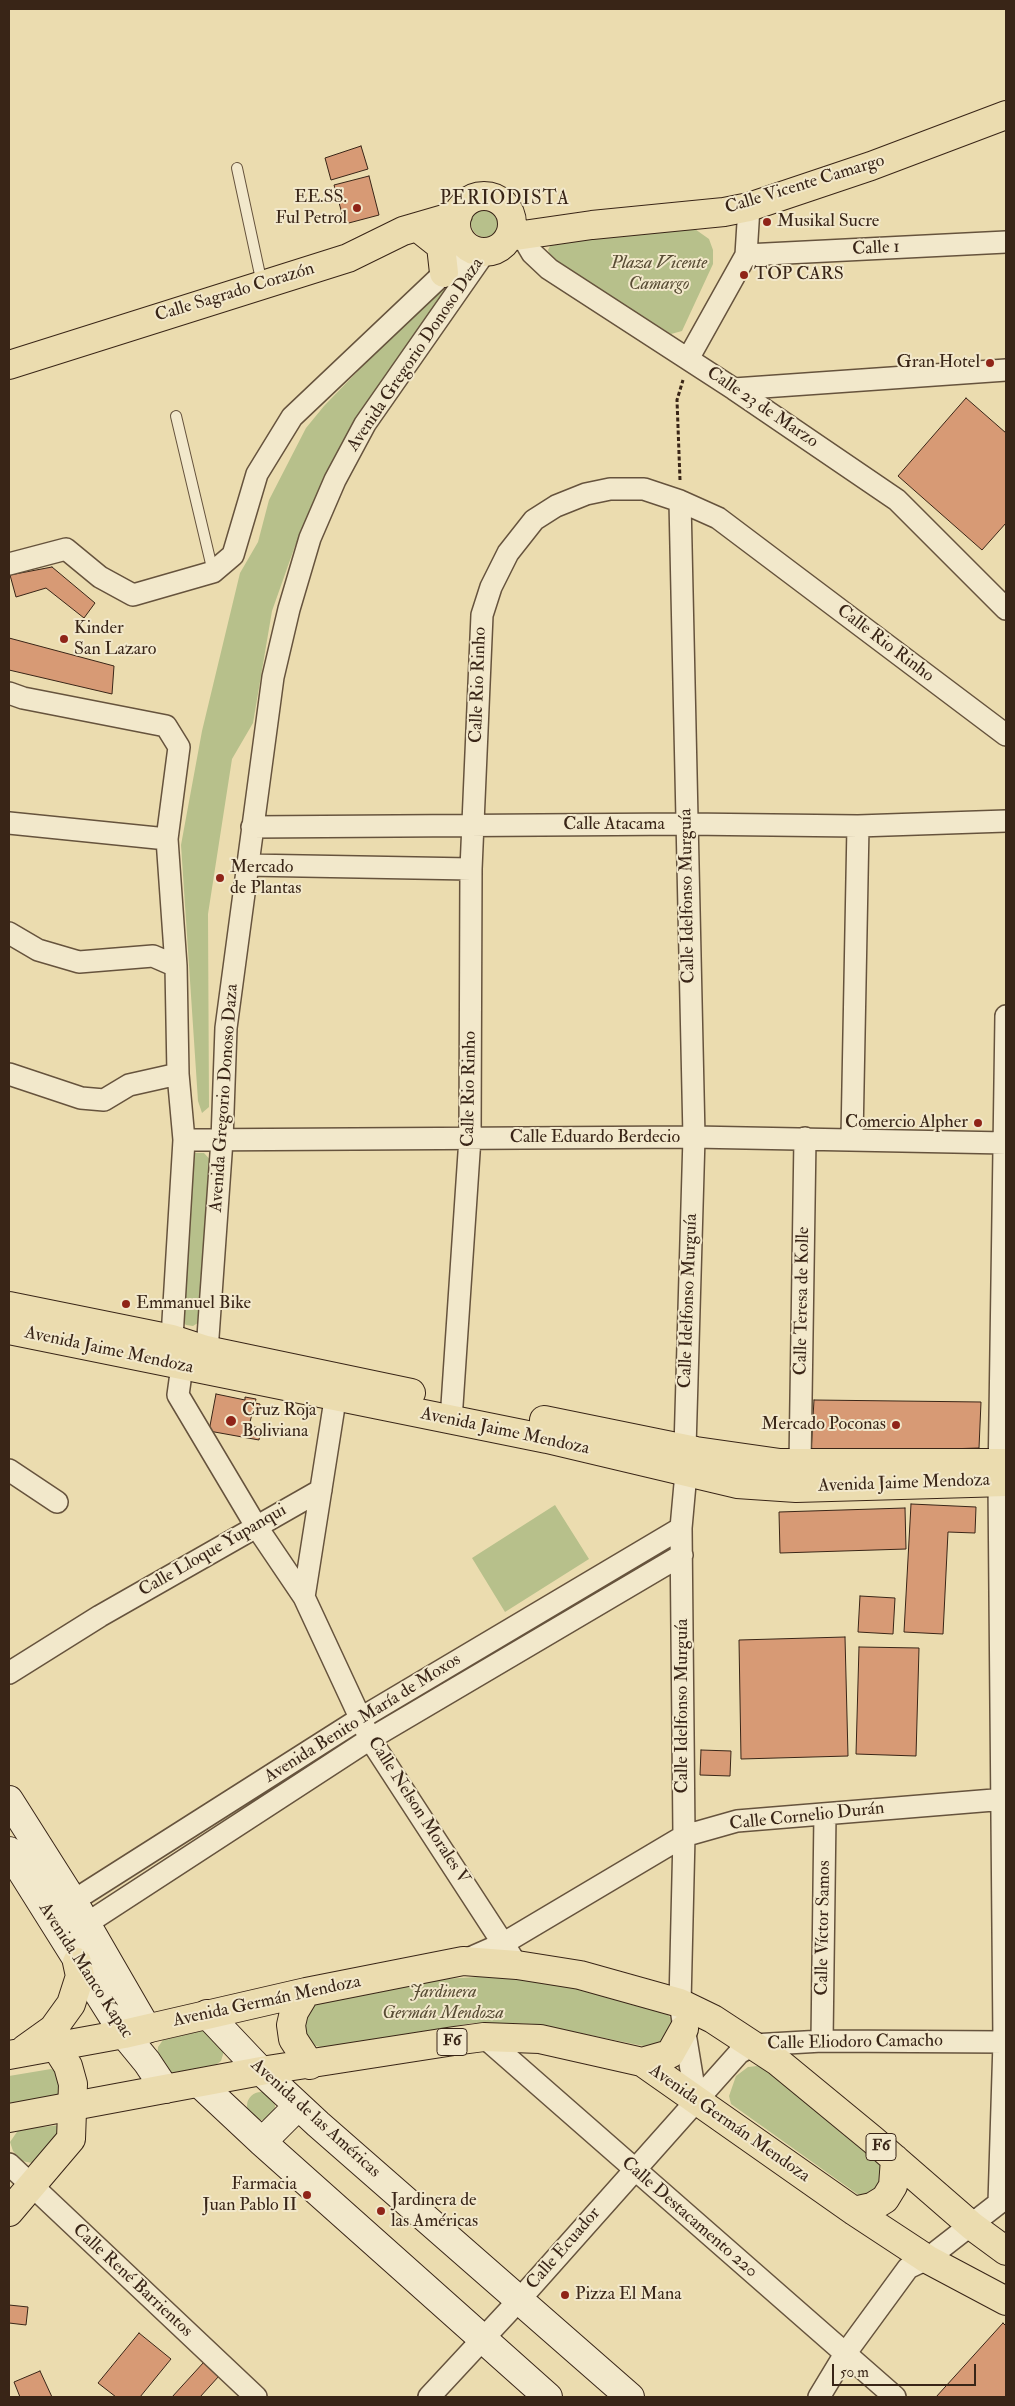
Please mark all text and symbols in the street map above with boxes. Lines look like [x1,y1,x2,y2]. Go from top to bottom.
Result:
street label: Calle Vicente Camargo [723,150,887,220]
place label: EE.SS. Ful Petrol [275,187,347,230]
district label: PERIODISTA [439,189,571,211]
marker: EE.SS. Ful Petrol [351,202,363,214]
place label: Musikal Sucre [777,211,879,233]
marker: Musikal Sucre [761,216,773,228]
street label: Calle 1 [852,237,900,261]
park label: Plaza Vicente Camargo [611,253,707,296]
street label: Avenida Gregorio Donoso Daza [343,254,489,456]
street label: Calle Sagrado Corazón [153,259,317,327]
place label: TOP CARS [754,264,844,286]
marker: TOP CARS [738,269,750,281]
place label: Gran Hotel [897,352,980,374]
marker: Gran Hotel [984,357,996,369]
street label: Calle 23 de Marzo [702,363,822,453]
street label: Calle Rio Rinho [832,600,938,688]
place label: Kinder San Lazaro [74,618,156,660]
street label: Calle Rio Rinho [466,627,492,743]
marker: Kinder San Lazaro [58,633,70,645]
street label: Calle Idelfonso Murguía [676,808,700,984]
street label: Calle Atacama [563,814,665,836]
place label: Mercado de Plantas [230,857,301,900]
marker: Mercado de Plantas [214,872,226,884]
street label: Avenida Gregorio Donoso Daza [206,983,244,1213]
street label: Calle Rio Rinho [458,1031,482,1147]
place label: Comercio Alpher [845,1112,968,1134]
marker: Comercio Alpher [972,1117,984,1129]
street label: Calle Eduardo Berdecio [510,1127,680,1149]
street label: Calle Idelfonso Murguía [675,1213,703,1389]
street label: Calle Teresa de Kolle [791,1226,815,1376]
place label: Emmanuel Bike [136,1293,251,1315]
marker: Emmanuel Bike [120,1298,132,1310]
street label: Avenida Jaime Mendoza [23,1323,195,1379]
place label: Cruz Roja Boliviana [242,1400,316,1442]
street label: Avenida Jaime Mendoza [419,1404,591,1460]
marker: Cruz Roja Boliviana [224,1414,238,1428]
place label: Mercado Poconas [761,1414,886,1436]
marker: Mercado Poconas [890,1419,902,1431]
street label: Avenida Jaime Mendoza [818,1470,990,1498]
street label: Calle Lloque Yupanqui [135,1500,291,1602]
street label: Calle Idelfonso Murguía [672,1619,694,1793]
street label: Avenida Benito María de Moxos [261,1650,465,1788]
street label: Calle Nelson Morales V [362,1733,474,1889]
street label: Calle Cornelio Durán [729,1798,885,1836]
street label: Calle Víctor Samos [812,1860,836,1996]
street label: Avenida Manco Kapac [33,1899,137,2043]
street label: Avenida Germán Mendoza [171,1972,363,2032]
park label: Jardinera Germán Mendoza [382,1982,504,2025]
road number: F6 [437,2028,467,2056]
street label: Calle Eliodoro Camacho [767,2031,943,2055]
street label: Avenida de las Américas [246,2055,384,2183]
street label: Avenida Germán Mendoza [644,2060,814,2188]
road number: F6 [866,2134,896,2160]
street label: Calle Destacamento 220 [616,2153,762,2283]
place label: Farmacia Juan Pablo II [203,2174,297,2216]
marker: Farmacia Juan Pablo II [301,2189,313,2201]
place label: Jardinera de las Américas [391,2190,478,2232]
street label: Calle Ecuador [522,2203,606,2295]
marker: Jardinera de las Américas [375,2205,387,2217]
street label: Calle René Barrientos [67,2220,197,2342]
place label: Pizza El Mana [575,2284,682,2306]
marker: Pizza El Mana [559,2289,571,2301]
scale bar [835,2354,979,2386]
text: 50 m [840,2363,869,2382]

